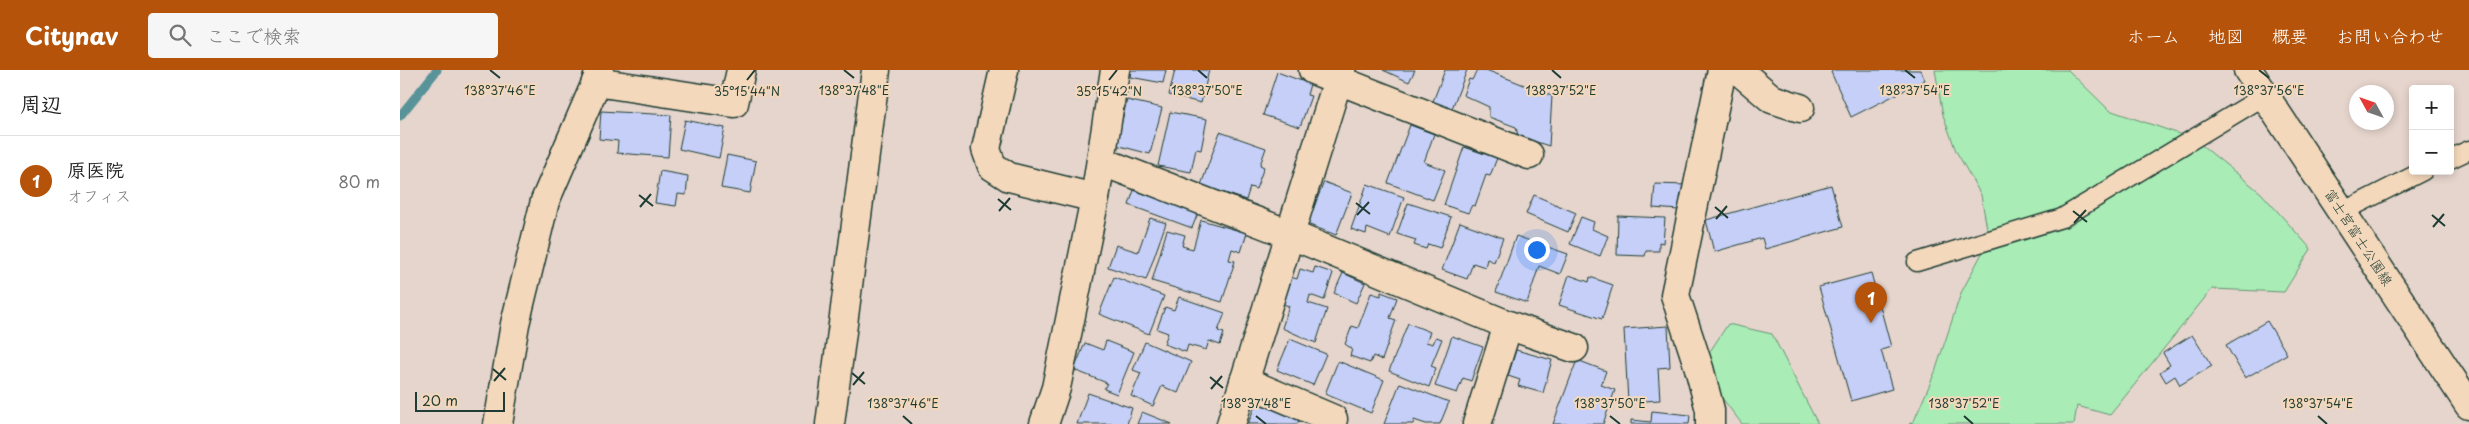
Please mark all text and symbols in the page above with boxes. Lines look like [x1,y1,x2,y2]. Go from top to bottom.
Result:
search box [148,13,498,58]
text: Citynav [25,17,118,53]
icon: search [166,21,194,49]
text: ここで検索 [206,21,301,49]
text: ホーム [2127,22,2180,49]
text: 地図 [2208,22,2244,49]
text: 概要 [2272,22,2308,49]
text: お問い合わせ [2336,22,2444,49]
text: 138°37'46"E [464,81,536,99]
text: 138°37'48"E [819,81,889,99]
text: 138°37'50"E [1171,81,1243,99]
text: 138°37'52"E [1526,81,1596,99]
text: 138°37'54"E [1880,81,1950,99]
text: 138°37'56"E [2233,81,2305,99]
text: 35°15'44"N [714,82,780,100]
text: 35°15'42"N [1076,82,1142,100]
north arrow [2349,85,2394,130]
map controls [2409,85,2454,175]
button: + [2409,85,2454,130]
text: 周辺 [20,87,62,119]
button: − [2409,130,2454,175]
text: 原医院 [67,155,124,183]
text: 1 [32,169,40,193]
text: 80 m [338,169,380,193]
text: オフィス [67,183,131,207]
street label: 富士宮富士公園線 [2320,184,2398,290]
your location [1524,237,1550,263]
pin: 1 [1855,282,1887,323]
scale bar [415,389,505,412]
text: 20 m [422,390,458,411]
text: 138°37'46"E [867,394,939,412]
text: 138°37'48"E [1221,394,1291,412]
text: 138°37'50"E [1574,394,1646,412]
text: 138°37'52"E [1929,394,1999,412]
text: 138°37'54"E [2283,394,2353,412]

